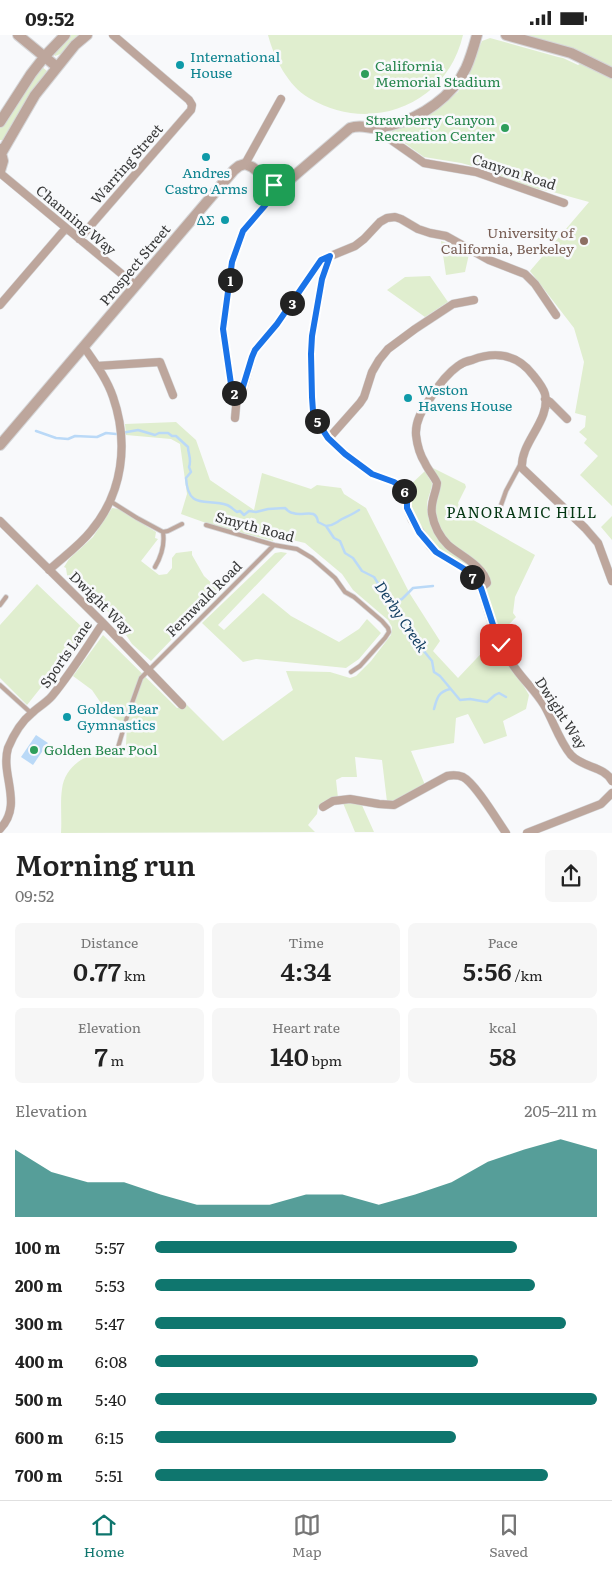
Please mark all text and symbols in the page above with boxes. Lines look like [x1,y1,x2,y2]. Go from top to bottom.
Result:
text: 09:52 [25,4,74,32]
place label: International House [190,46,280,82]
place label: California Memorial Stadium [375,55,501,91]
marker: International House [174,59,186,71]
marker: California Memorial Stadium [359,68,371,80]
place label: Strawberry Canyon Recreation Center [365,109,495,145]
street label: Warring Street [86,119,167,208]
marker: Strawberry Canyon Recreation Center [499,122,511,134]
street label: Canyon Road [470,148,559,194]
marker: Andres Castro Arms [200,151,212,163]
place label: Andres Castro Arms [165,162,247,198]
pin [253,164,295,206]
icon: arrive [260,171,288,199]
street label: Channing Way [32,180,122,259]
place label: ΔΣ [197,209,215,229]
marker: ΔΣ [219,214,231,226]
street label: Prospect Street [94,219,174,309]
place label: University of California, Berkeley [441,222,576,258]
marker: University of California, Berkeley [578,235,590,247]
pin: 1 [218,267,242,293]
text: 1 [228,270,233,290]
pin: 3 [280,291,304,315]
text: 3 [289,293,296,313]
place label: Weston Havens House [418,379,512,415]
pin: 2 [222,381,246,405]
text: 2 [231,383,238,403]
marker: Weston Havens House [402,392,414,404]
pin: 5 [304,409,330,433]
text: 5 [314,411,321,431]
pin: 6 [392,479,416,503]
text: 6 [400,481,409,501]
district label: PANORAMIC HILL [446,500,598,523]
street label: Smyth Road [214,506,297,546]
street label: Fernwald Road [161,556,246,641]
pin: 7 [460,565,484,589]
street label: Dwight Way [66,566,139,639]
text: 7 [469,567,476,587]
water label: Derby Creek [370,576,435,657]
street label: Sports Lane [34,615,96,692]
pin [480,624,522,666]
icon: check [487,631,515,659]
street label: Dwight Way [531,672,593,753]
place label: Golden Bear Gymnastics [77,698,159,734]
marker: Golden Bear Gymnastics [61,711,73,723]
place label: Golden Bear Pool [44,739,158,759]
marker: Golden Bear Pool [28,744,40,756]
text: Morning run [15,843,196,885]
button: share [545,850,597,902]
text: 09:52 [15,883,54,907]
text: Distance [80,932,138,952]
text: Time [288,932,324,952]
text: Pace [488,932,518,952]
text: 0.77 [73,952,121,989]
text: 4:34 [281,952,331,989]
text: 5:56 [463,952,512,989]
text: km [121,965,146,985]
text: /km [512,965,543,985]
text: Elevation [78,1017,141,1037]
text: Heart rate [272,1017,340,1037]
text: kcal [489,1017,516,1037]
text: 7 [95,1037,108,1074]
text: 140 [270,1037,309,1074]
text: 58 [489,1037,516,1074]
text: m [108,1050,124,1070]
text: bpm [309,1050,342,1070]
text: Elevation [15,1098,87,1122]
text: 205–211 m [524,1098,597,1122]
text: 100 m [15,1235,61,1259]
text: 5:57 [95,1235,125,1259]
text: 200 m [15,1273,62,1297]
text: 5:53 [95,1273,125,1297]
text: 300 m [15,1311,63,1335]
text: 5:47 [95,1311,125,1335]
text: 400 m [15,1349,64,1373]
text: 6:08 [95,1349,127,1373]
text: 500 m [15,1387,63,1411]
text: 5:40 [95,1387,126,1411]
text: 600 m [15,1425,63,1449]
text: 6:15 [95,1425,124,1449]
text: 700 m [15,1463,63,1487]
text: 5:51 [95,1463,123,1487]
tab: Home [84,1511,124,1561]
tab: Map [292,1511,322,1561]
tab: Saved [489,1511,528,1561]

